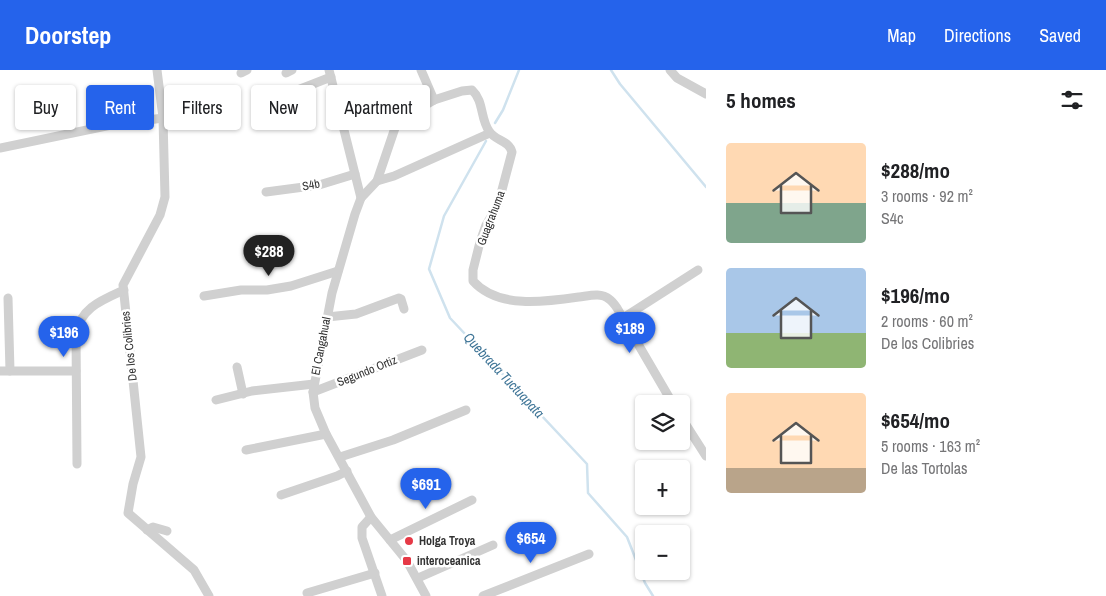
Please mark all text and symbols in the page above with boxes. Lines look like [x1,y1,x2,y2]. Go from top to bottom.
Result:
text: Doorstep [25,19,111,51]
text: Map [887,23,916,48]
text: Directions [944,23,1011,48]
text: Saved [1039,23,1081,48]
chip: Buy [15,85,76,130]
chip: Rent [86,85,154,130]
chip: Filters [164,85,241,130]
chip: New [251,85,316,130]
chip: Apartment [326,85,430,130]
text: 5 homes [726,86,796,115]
icon: filters [1058,86,1086,114]
text: $288/mo [881,156,950,185]
icon: home [766,163,826,223]
street label: S4b [301,176,321,194]
text: 3 rooms · 92 m² [881,185,973,207]
street label: Guagrahuma [473,188,509,248]
text: S4c [881,207,904,229]
pin: $288 [239,234,299,277]
text: $288 [254,240,284,262]
text: $196/mo [881,281,950,310]
icon: home [766,288,826,348]
street label: De los Colibries [117,310,141,382]
text: 2 rooms · 60 m² [881,310,973,332]
pin: $189 [600,312,660,354]
street label: El Cangahual [308,315,334,377]
pin: $196 [34,316,94,358]
text: $189 [615,317,645,339]
text: $196 [49,321,79,343]
water label: Quebrada Tuctuapata [460,328,548,422]
text: De los Colibries [881,332,974,354]
street label: Segundo Ortiz [335,352,399,390]
map controls [635,395,690,580]
button: layers [635,395,690,450]
text: $654/mo [881,406,950,435]
icon: home [766,413,826,473]
text: 5 rooms · 163 m² [881,435,980,457]
text: De las Tortolas [881,457,968,479]
button: + [635,460,690,515]
pin: $691 [396,468,456,510]
text: $691 [411,473,441,495]
pin: $654 [501,522,561,564]
button: − [635,525,690,580]
text: $654 [516,527,546,549]
place label: Holga Troya [419,533,476,549]
marker: Holga Troya [403,535,415,547]
place label: interoceanica [417,553,481,569]
marker: interoceanica [401,555,413,567]

